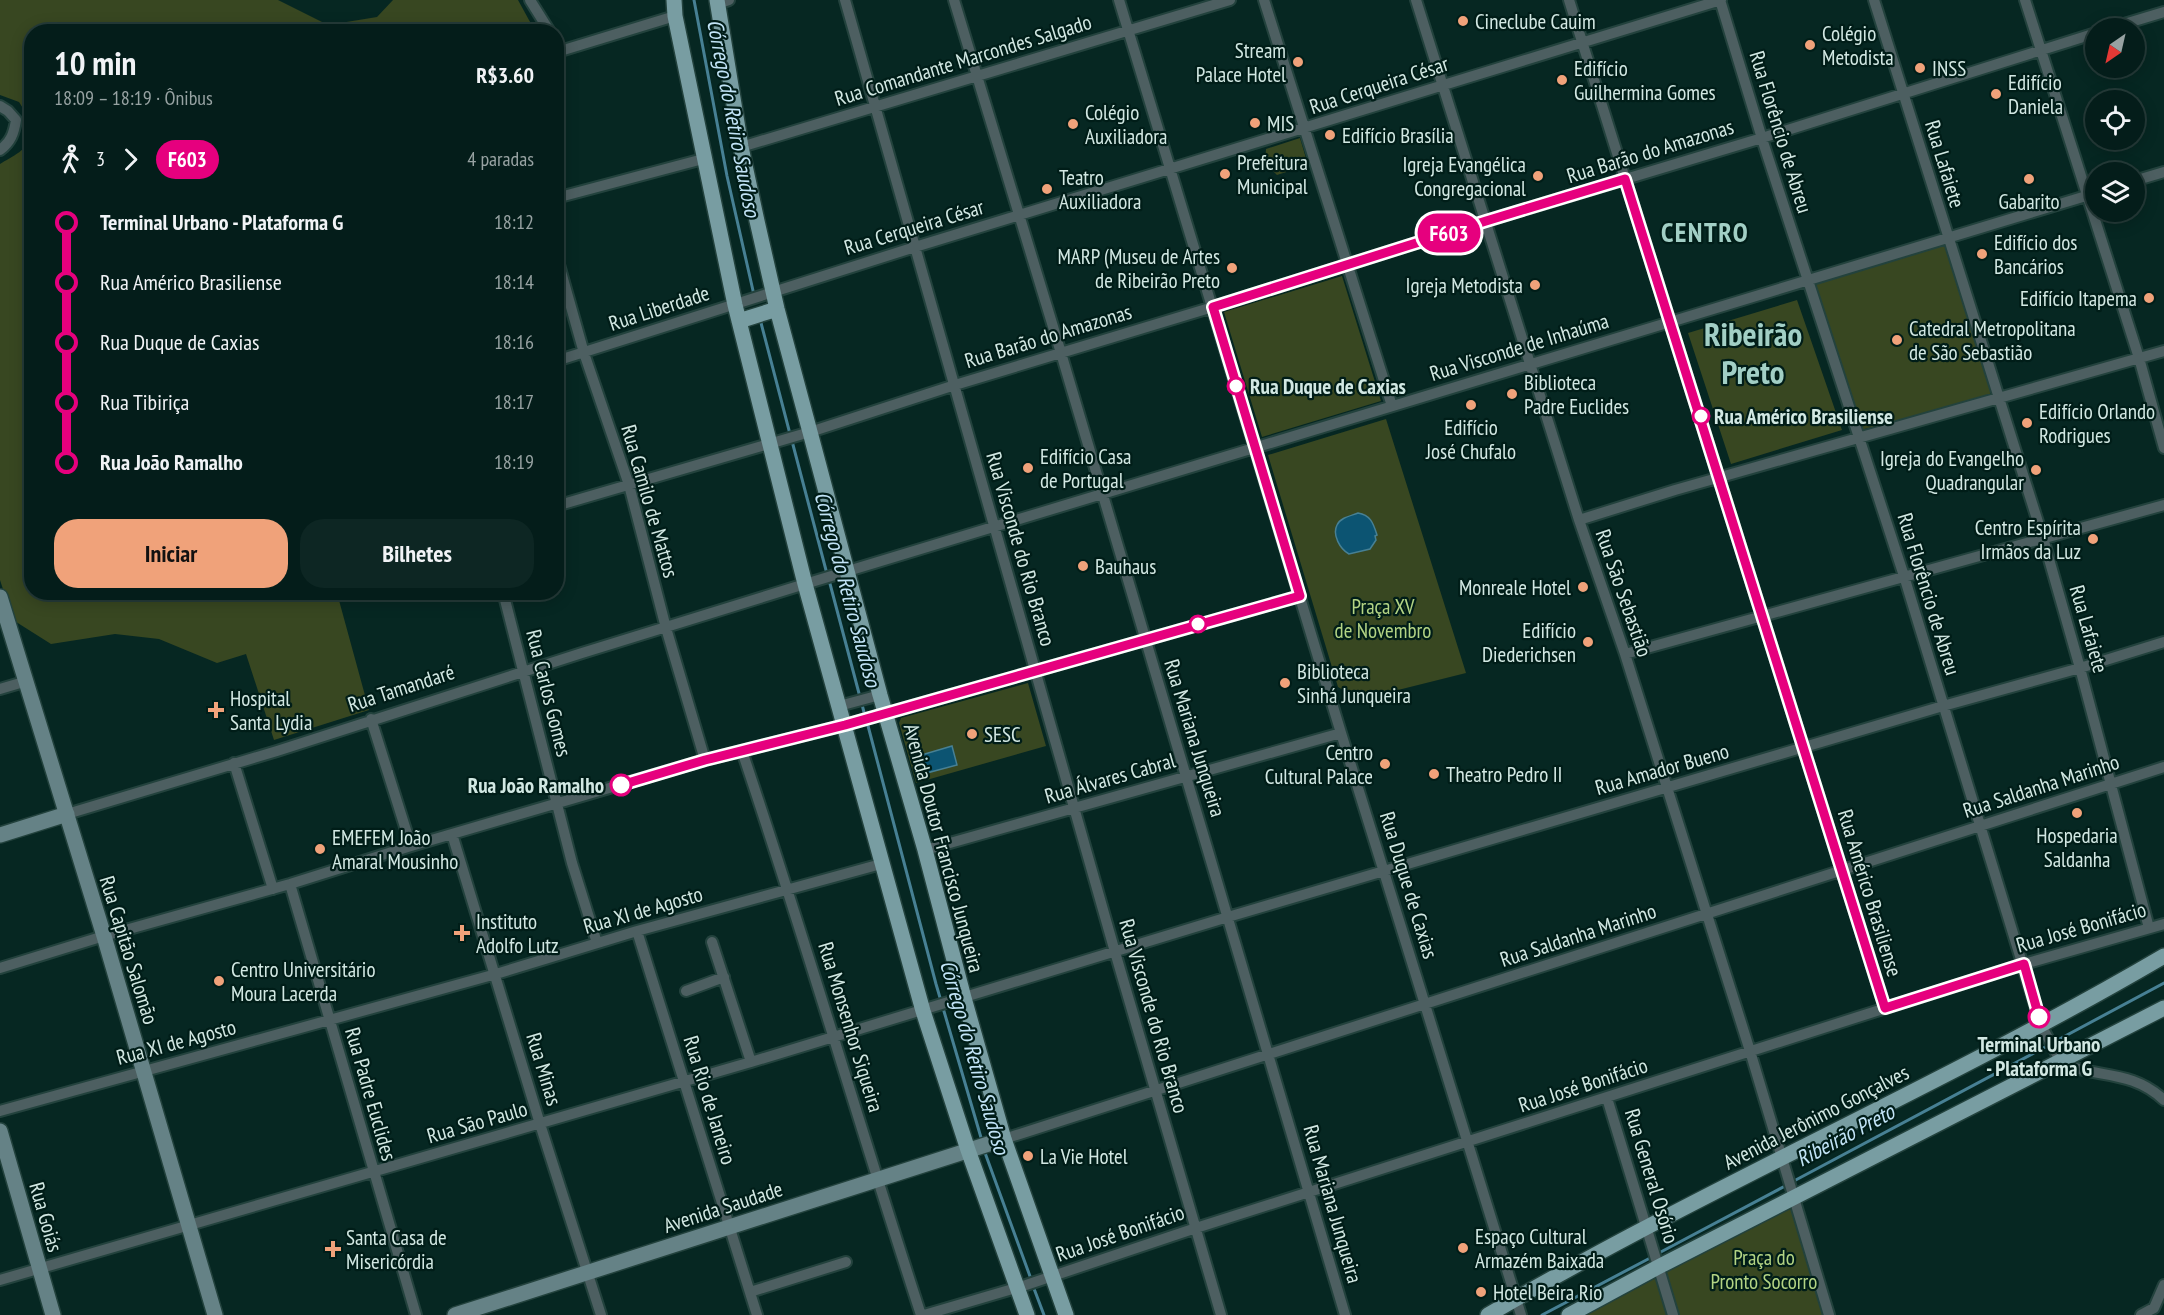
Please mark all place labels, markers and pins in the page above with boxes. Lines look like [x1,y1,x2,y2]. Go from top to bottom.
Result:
place label: Cineclube Cauim [1475,8,1596,35]
marker: Cineclube Cauim [1456,14,1470,28]
place label: Colégio Metodista [1822,20,1894,71]
place label: Stream Palace Hotel [1196,37,1286,88]
marker: Colégio Metodista [1803,38,1817,52]
marker: Stream Palace Hotel [1291,55,1305,69]
place label: Edifício Guilhermina Gomes [1574,55,1716,106]
place label: INSS [1932,55,1966,82]
marker: INSS [1913,61,1927,75]
place label: Edifício Daniela [2008,69,2063,120]
marker: Edifício Guilhermina Gomes [1555,73,1569,87]
marker: Edifício Daniela [1989,87,2003,101]
place label: Colégio Auxiliadora [1085,99,1167,150]
place label: MIS [1267,110,1294,137]
marker: MIS [1248,116,1262,130]
marker: Colégio Auxiliadora [1066,117,1080,131]
place label: Edifício Brasília [1342,122,1454,149]
marker: Edifício Brasília [1323,128,1337,142]
place label: Prefeitura Municipal [1237,149,1308,200]
place label: Igreja Evangélica Congregacional [1402,151,1526,202]
place label: Teatro Auxiliadora [1059,164,1141,215]
marker: Prefeitura Municipal [1218,167,1232,181]
marker: Igreja Evangélica Congregacional [1531,169,1545,183]
marker: Gabarito [2022,172,2036,186]
marker: Teatro Auxiliadora [1040,182,1054,196]
place label: Gabarito [1998,188,2060,215]
place label: Edifício dos Bancários [1994,229,2077,280]
place label: MARP (Museu de Artes de Ribeirão Preto [1057,243,1220,294]
marker: Edifício dos Bancários [1975,247,1989,261]
marker: MARP (Museu de Artes de Ribeirão Preto [1225,261,1239,275]
place label: Igreja Metodista [1406,272,1523,299]
marker: Igreja Metodista [1528,278,1542,292]
place label: Edifício Itapema [2020,285,2137,312]
marker: Edifício Itapema [2142,291,2156,305]
place label: Catedral Metropolitana de São Sebastião [1909,315,2076,366]
marker: Catedral Metropolitana de São Sebastião [1890,333,1904,347]
place label: Biblioteca Padre Euclides [1524,369,1629,420]
place label: Rua Duque de Caxias [1250,373,1406,400]
marker: Rua Duque de Caxias [1227,377,1245,395]
marker: Biblioteca Padre Euclides [1505,387,1519,401]
marker: Edifício José Chufalo [1464,398,1478,412]
place label: Edifício Orlando Rodrigues [2039,398,2155,449]
place label: Rua Américo Brasiliense [1714,403,1893,430]
marker: Rua Américo Brasiliense [1692,407,1710,425]
place label: Edifício José Chufalo [1425,414,1516,465]
marker: Edifício Orlando Rodrigues [2020,416,2034,430]
place label: Edifício Casa de Portugal [1040,443,1131,494]
place label: Igreja do Evangelho Quadrangular [1880,445,2024,496]
marker: Edifício Casa de Portugal [1021,461,1035,475]
marker: Igreja do Evangelho Quadrangular [2029,463,2043,477]
place label: Centro Espírita Irmãos da Luz [1975,514,2081,565]
marker: Centro Espírita Irmãos da Luz [2086,532,2100,546]
place label: Bauhaus [1095,553,1156,580]
marker: Bauhaus [1076,559,1090,573]
place label: Monreale Hotel [1459,574,1571,601]
marker: Monreale Hotel [1576,580,1590,594]
unlabelled marker [1189,615,1207,633]
place label: Edifício Diederichsen [1482,617,1576,668]
marker: Edifício Diederichsen [1581,635,1595,649]
place label: Biblioteca Sinhá Junqueira [1297,658,1411,709]
marker: Biblioteca Sinhá Junqueira [1278,676,1292,690]
place label: Hospital Santa Lydia [230,685,312,736]
marker: Hospital Santa Lydia [207,701,225,719]
place label: SESC [984,721,1021,748]
marker: SESC [965,727,979,741]
place label: Centro Cultural Palace [1265,739,1373,790]
marker: Centro Cultural Palace [1378,757,1392,771]
place label: Theatro Pedro II [1446,761,1562,788]
marker: Theatro Pedro II [1427,767,1441,781]
place label: Rua João Ramalho [468,772,604,799]
marker: Rua João Ramalho [610,774,632,796]
marker: Hospedaria Saldanha [2070,806,2084,820]
place label: Hospedaria Saldanha [2036,822,2118,873]
place label: EMEFEM João Amaral Mousinho [332,824,458,875]
marker: EMEFEM João Amaral Mousinho [313,842,327,856]
place label: Instituto Adolfo Lutz [476,908,559,959]
marker: Instituto Adolfo Lutz [453,924,471,942]
place label: Centro Universitário Moura Lacerda [231,956,375,1007]
marker: Centro Universitário Moura Lacerda [212,974,226,988]
marker: Terminal Urbano - Plataforma G [2028,1006,2050,1028]
place label: Terminal Urbano - Plataforma G [1978,1031,2100,1082]
place label: La Vie Hotel [1040,1143,1128,1170]
marker: La Vie Hotel [1021,1149,1035,1163]
place label: Espaço Cultural Armazém Baixada [1475,1223,1604,1274]
place label: Santa Casa de Misericórdia [346,1224,447,1275]
marker: Santa Casa de Misericórdia [324,1240,342,1258]
marker: Espaço Cultural Armazém Baixada [1456,1241,1470,1255]
place label: Hotel Beira Rio [1493,1279,1602,1306]
marker: Hotel Beira Rio [1474,1285,1488,1299]

